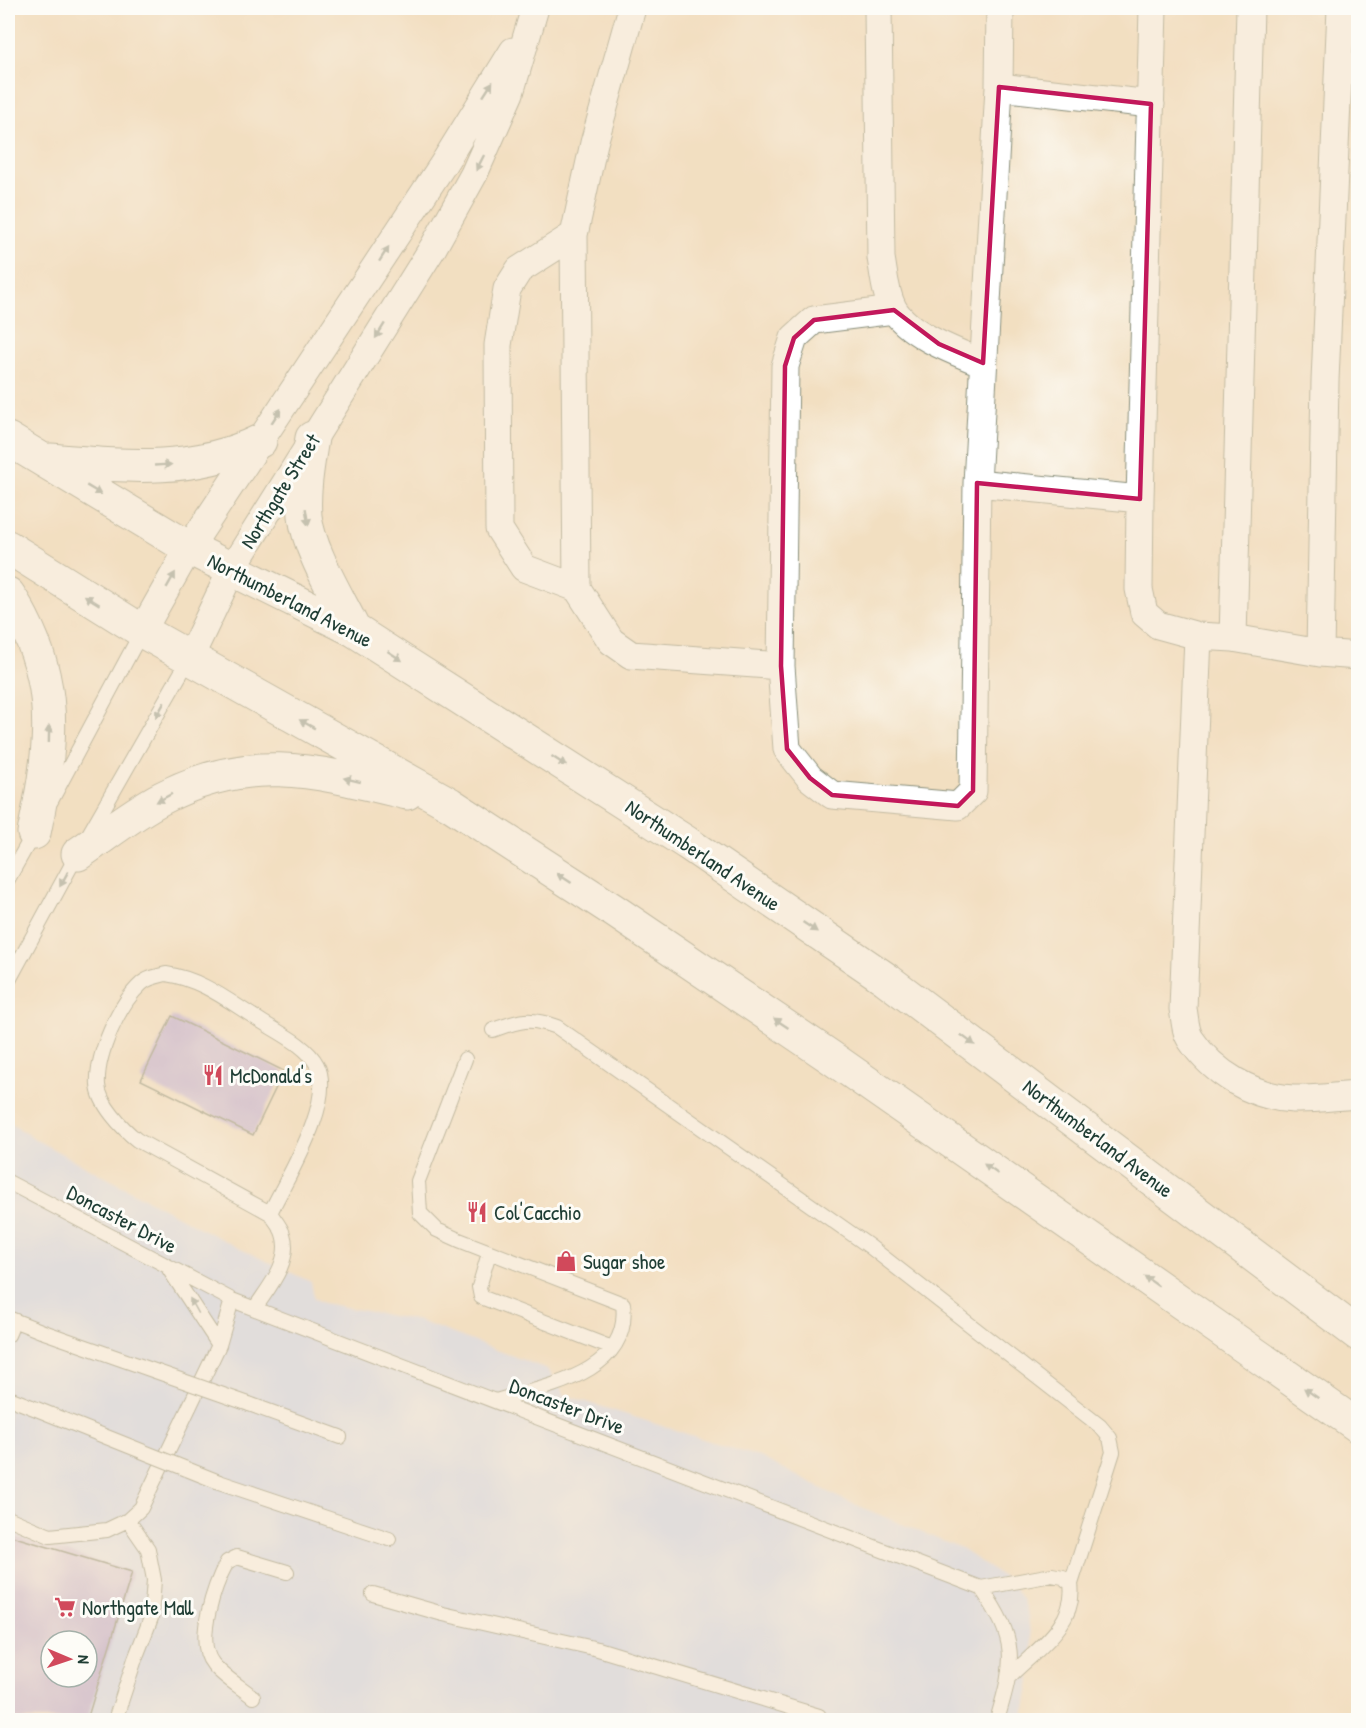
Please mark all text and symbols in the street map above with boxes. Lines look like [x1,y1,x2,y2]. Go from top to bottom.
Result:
one-way arrow [483,81,494,98]
one-way arrow [475,154,485,172]
one-way arrow [378,246,389,262]
one-way arrow [375,323,386,339]
one-way arrow [270,409,282,425]
street label: Northgate Street [233,427,327,554]
one-way arrow [154,460,173,470]
one-way arrow [86,485,102,496]
one-way arrow [302,508,311,527]
street label: Northumberland Avenue [203,546,377,654]
one-way arrow [165,572,175,589]
one-way arrow [84,595,100,606]
one-way arrow [387,651,403,662]
one-way arrow [155,702,166,718]
one-way arrow [298,719,315,729]
one-way arrow [44,724,54,743]
one-way arrow [551,756,567,767]
one-way arrow [343,774,361,784]
street label: Northumberland Avenue [620,792,786,918]
one-way arrow [155,793,172,803]
one-way arrow [59,871,69,888]
one-way arrow [555,872,572,883]
one-way arrow [801,921,817,933]
one-way arrow [773,1017,789,1029]
one-way arrow [960,1034,975,1046]
place label: McDonald's [230,1061,312,1090]
restaurant icon: McDonald's [201,1063,225,1087]
street label: Northumberland Avenue [1017,1072,1179,1204]
one-way arrow [983,1164,999,1175]
street label: Doncaster Drive [62,1178,182,1260]
place label: Col'Cacchio [494,1198,581,1227]
restaurant icon: Col'Cacchio [465,1200,489,1224]
place label: Sugar shoe [583,1247,665,1276]
shop icon: Sugar shoe [554,1249,578,1273]
one-way arrow [1143,1275,1159,1287]
one-way arrow [189,1297,199,1314]
street label: Doncaster Drive [506,1371,628,1441]
one-way arrow [1303,1387,1319,1399]
place label: Northgate Mall [82,1593,194,1622]
supermarket icon: Northgate Mall [53,1595,77,1619]
north arrow [39,1629,99,1689]
text: N [73,1655,95,1665]

